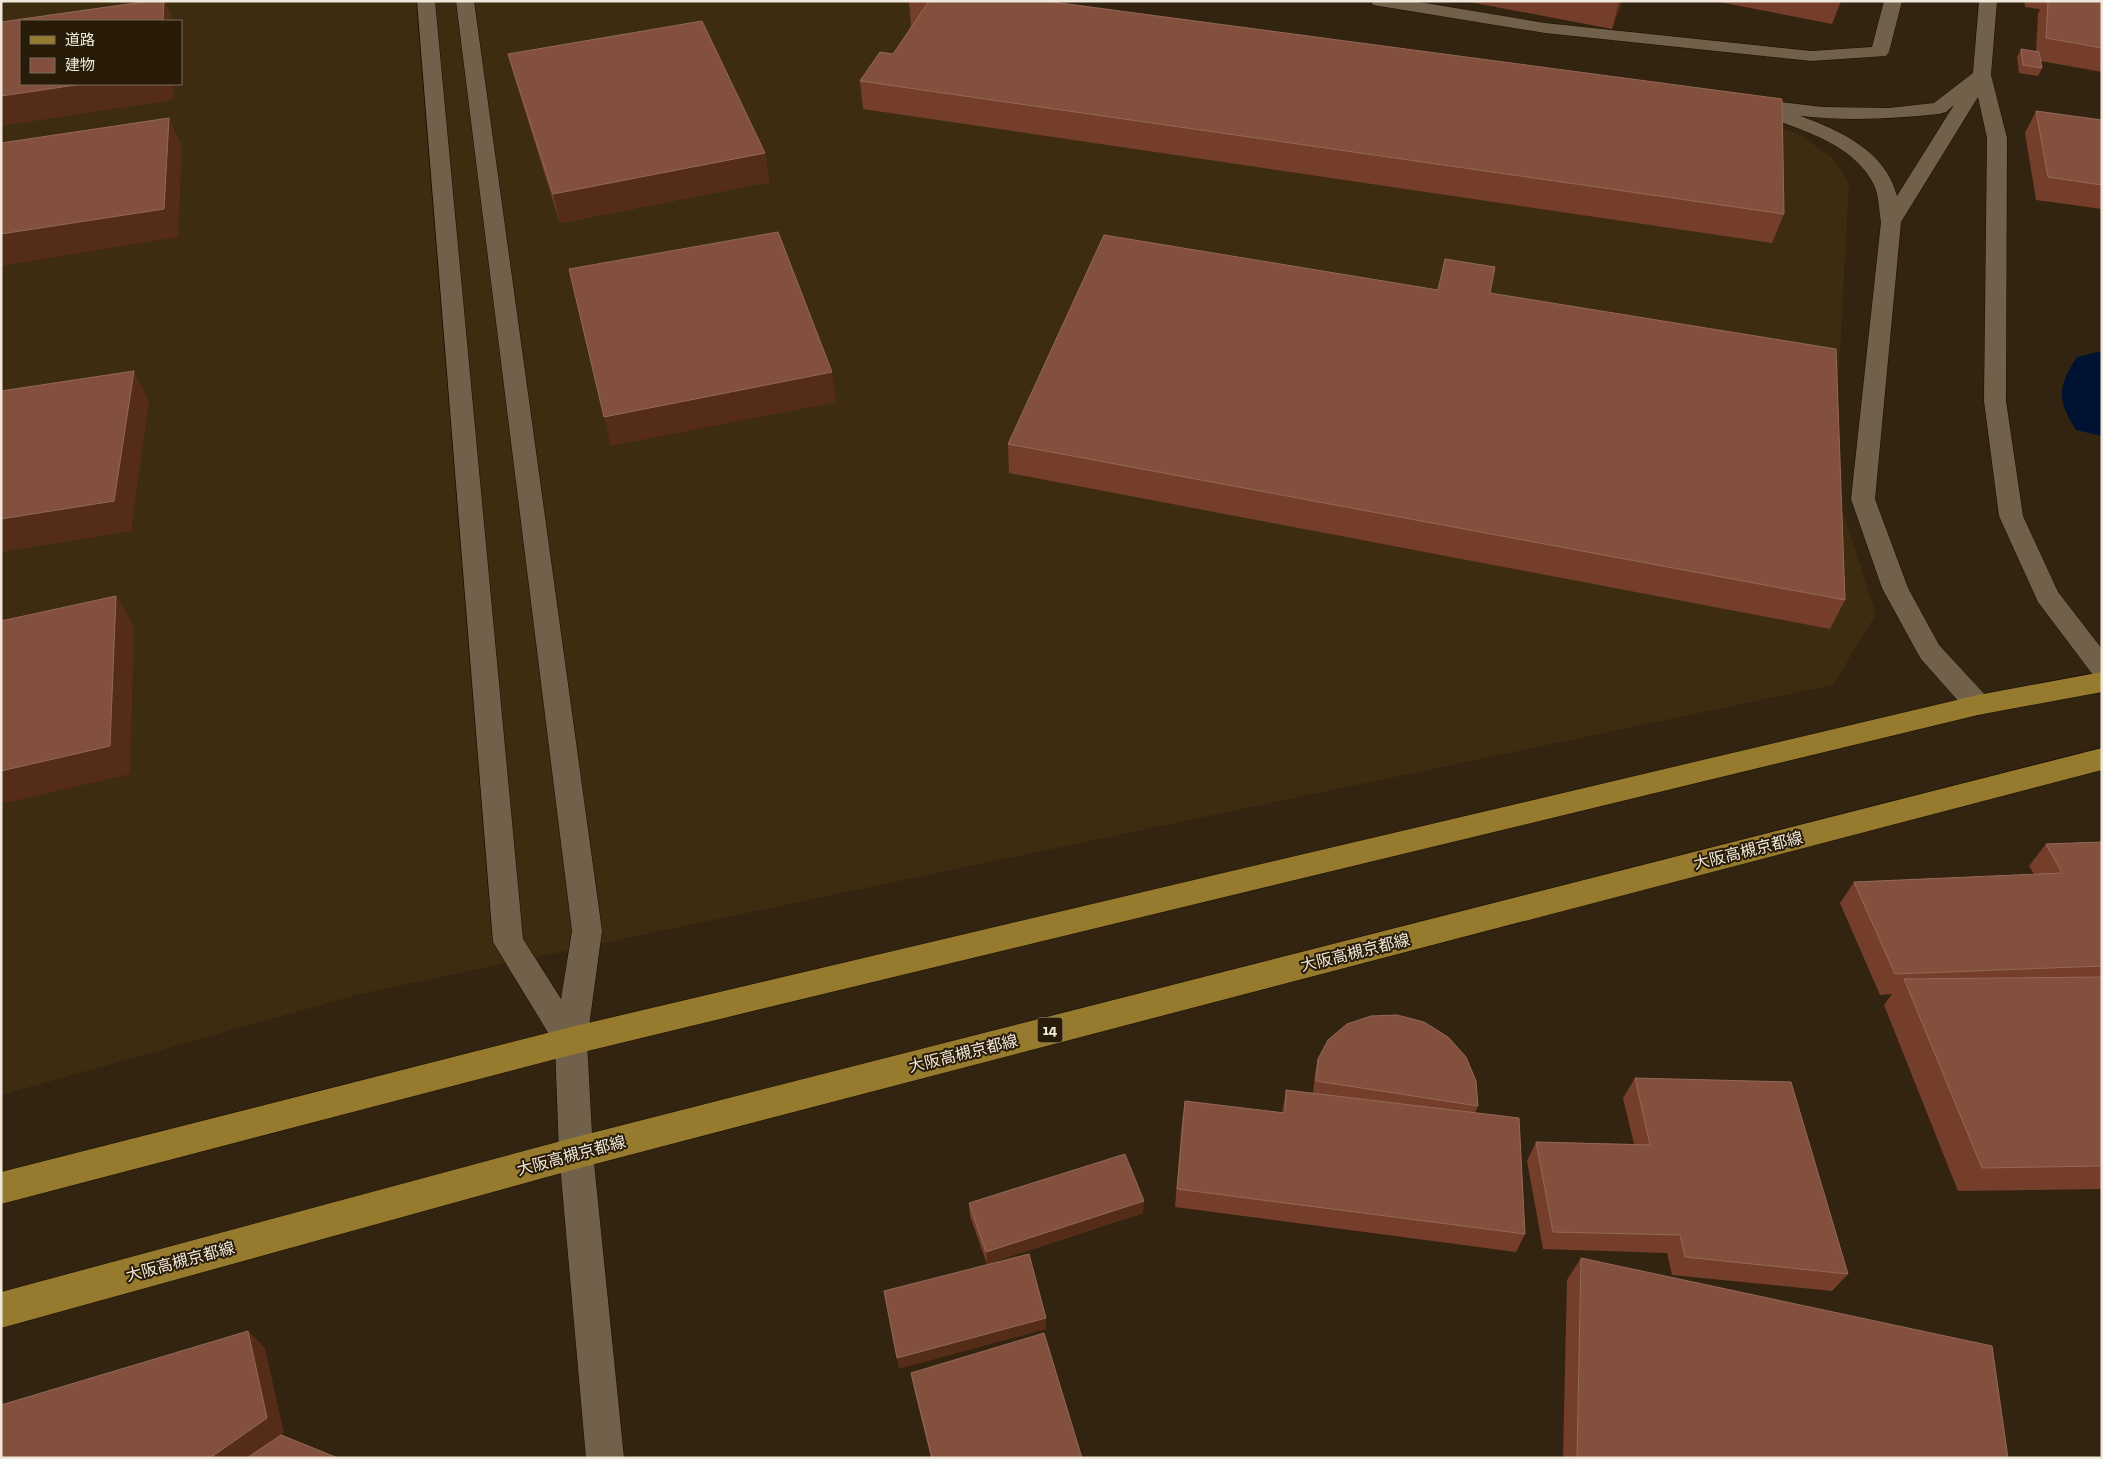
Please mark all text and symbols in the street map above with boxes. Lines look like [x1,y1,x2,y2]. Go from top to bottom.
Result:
legend [20,20,182,85]
text: 道路 [65,31,95,49]
text: 建物 [65,56,95,74]
street label: 大阪高槻京都線 [1691,828,1805,873]
street label: 大阪高槻京都線 [1298,930,1412,975]
road number: 14 [1038,1018,1062,1042]
street label: 大阪高槻京都線 [906,1031,1020,1076]
street label: 大阪高槻京都線 [515,1132,628,1179]
street label: 大阪高槻京都線 [124,1238,237,1285]

